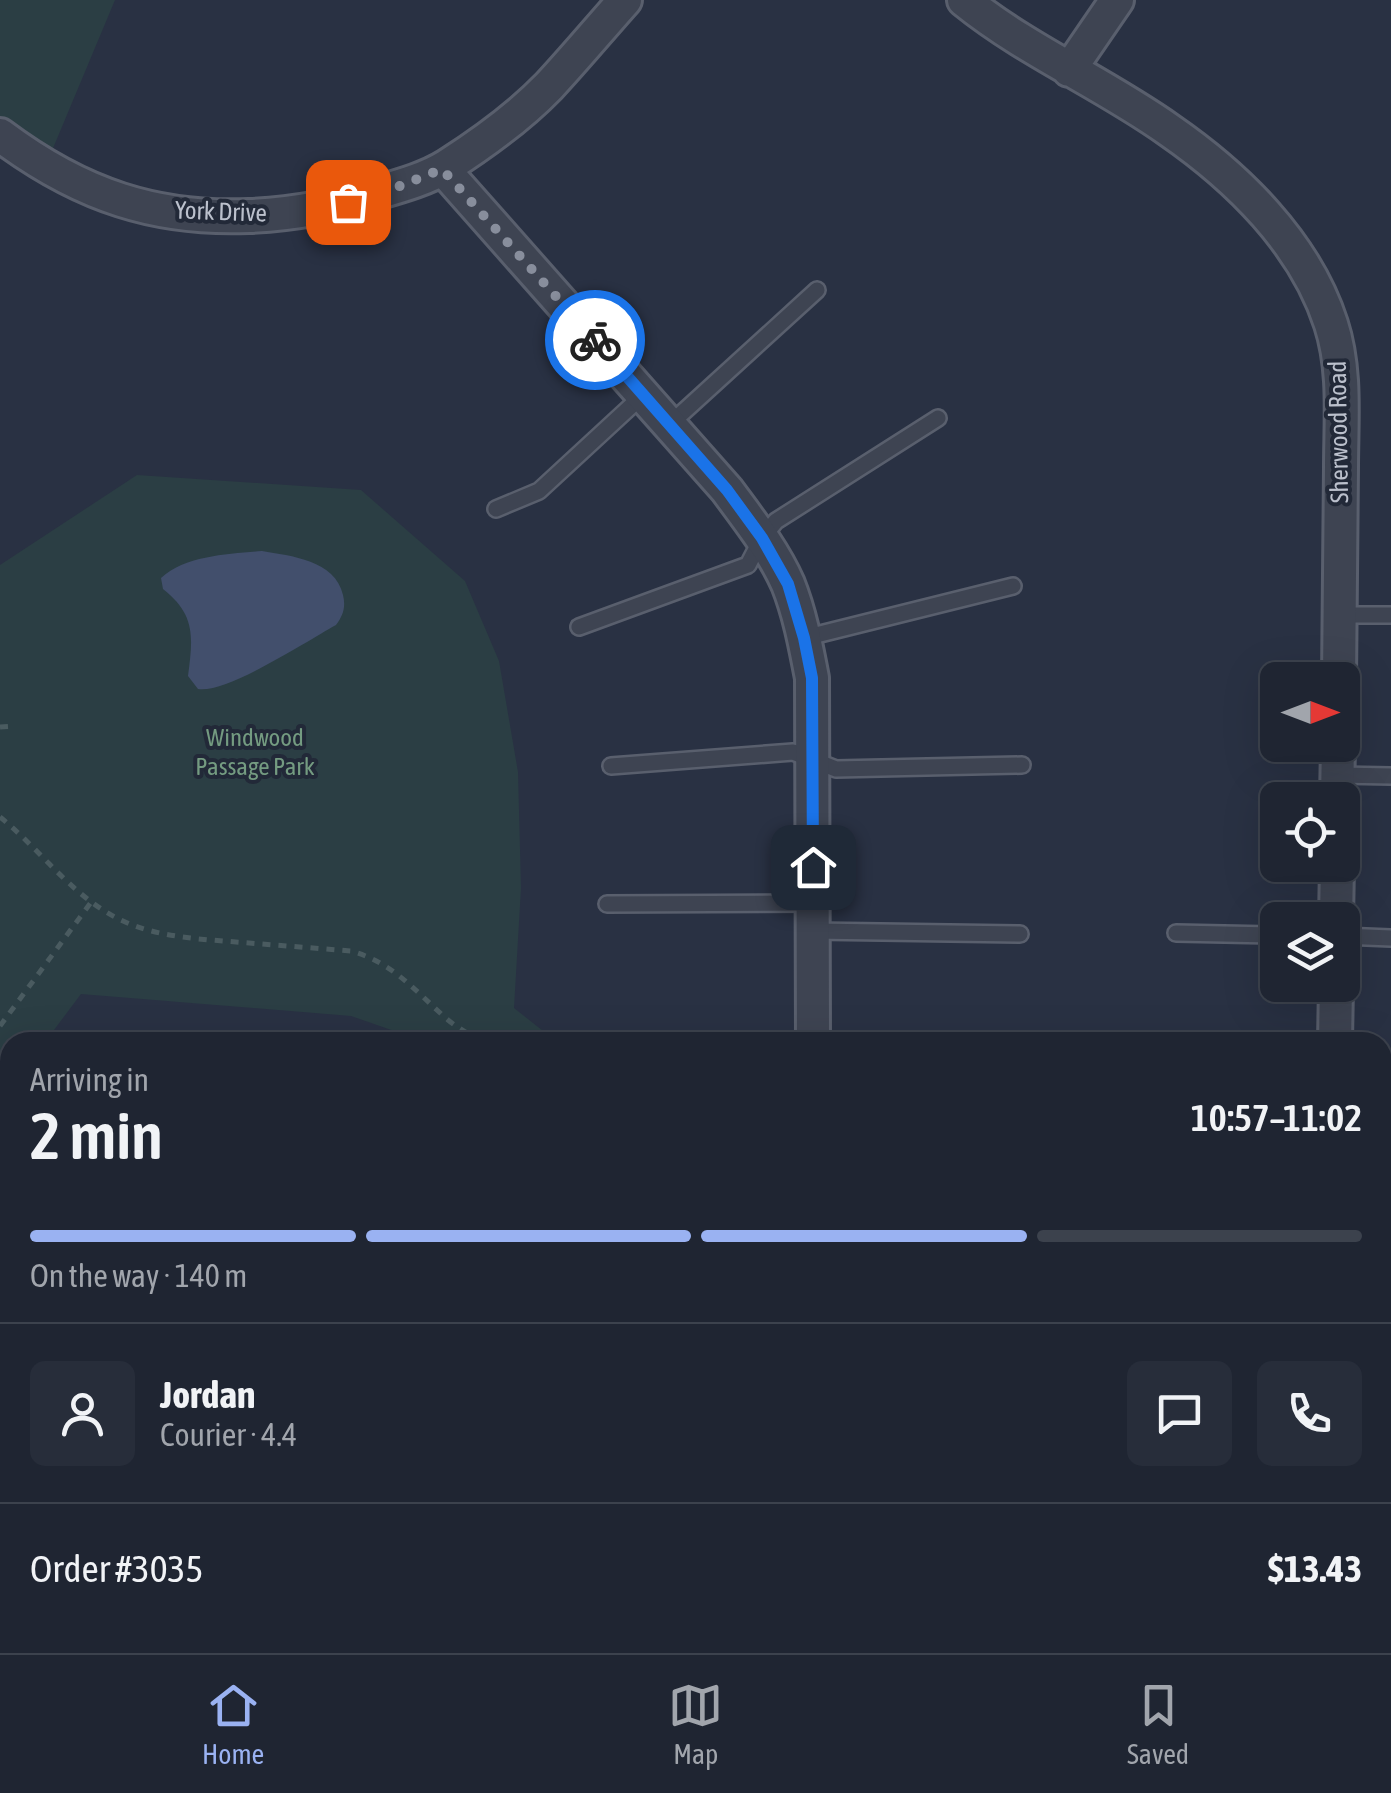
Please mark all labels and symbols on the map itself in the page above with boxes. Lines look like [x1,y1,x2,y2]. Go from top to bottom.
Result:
pin [306,160,391,245]
street label: York Drive [175,195,267,227]
courier [545,290,645,390]
street label: Sherwood Road [1323,361,1353,503]
north arrow [1260,662,1360,762]
park label: Windwood Passage Park [195,723,315,780]
pin [771,825,856,910]

